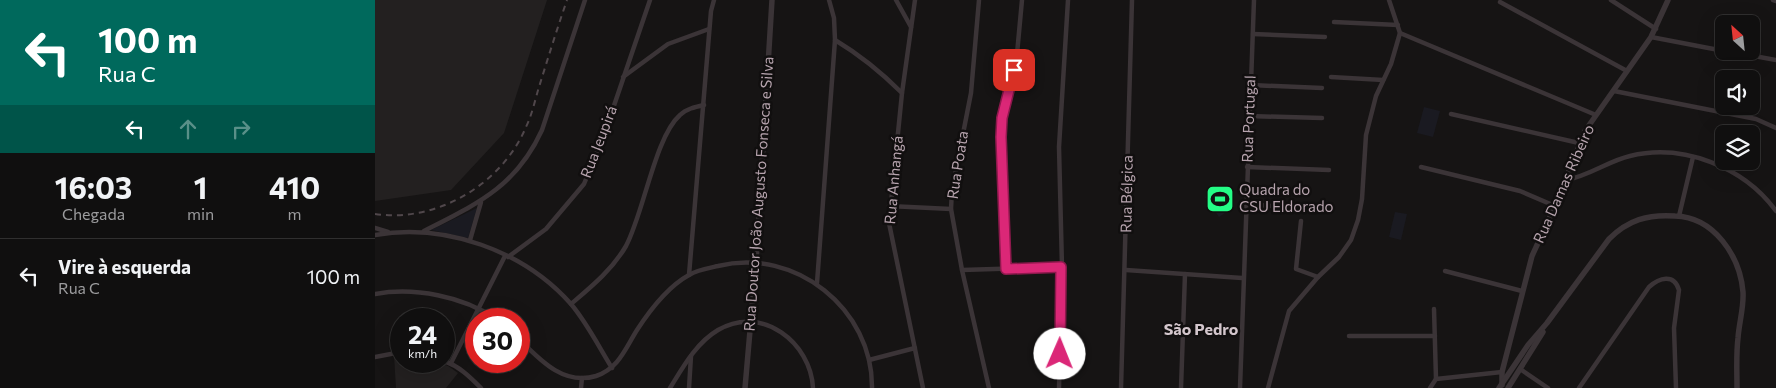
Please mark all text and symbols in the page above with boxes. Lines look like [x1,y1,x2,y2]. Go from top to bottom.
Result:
north arrow [1715,15,1760,60]
map controls [1715,15,1760,170]
text: 100 m [98,17,198,60]
icon: left [15,20,80,85]
pin [993,49,1035,91]
street label: Rua Doutor João Augusto Fonseca e Silva [739,56,777,332]
icon: arrive [1000,56,1028,84]
text: Rua C [98,60,156,87]
button: sound [1715,70,1760,115]
street label: Rua Portugal [1237,75,1259,163]
street label: Rua Jeupirá [576,103,620,180]
icon: left [121,115,149,143]
icon: ahead [174,115,202,143]
icon: right [227,115,255,143]
street label: Rua Damas Ribeiro [1529,122,1597,246]
button: layers [1715,125,1760,170]
street label: Rua Poata [943,129,971,200]
street label: Rua Anhangá [880,135,906,225]
street label: Rua Bélgica [1116,155,1136,233]
text: 16:03 [55,168,132,205]
text: 1 [194,168,207,205]
text: 410 [269,168,320,205]
place label: Quadra do CSU Eldorado [1239,180,1334,215]
sports icon: Quadra do CSU Eldorado [1205,184,1235,214]
text: Chegada [62,204,125,223]
text: min [187,204,214,223]
text: m [288,204,302,223]
text: Vire à esquerda [58,255,191,278]
icon: left [15,262,43,290]
text: 100 m [307,265,360,288]
text: Rua C [58,278,100,297]
speed limit sign: 30 [465,308,530,373]
text: 24 [408,319,437,349]
district label: São Pedro [1164,319,1239,338]
position arrow [1033,327,1085,379]
text: km/h [408,346,437,360]

